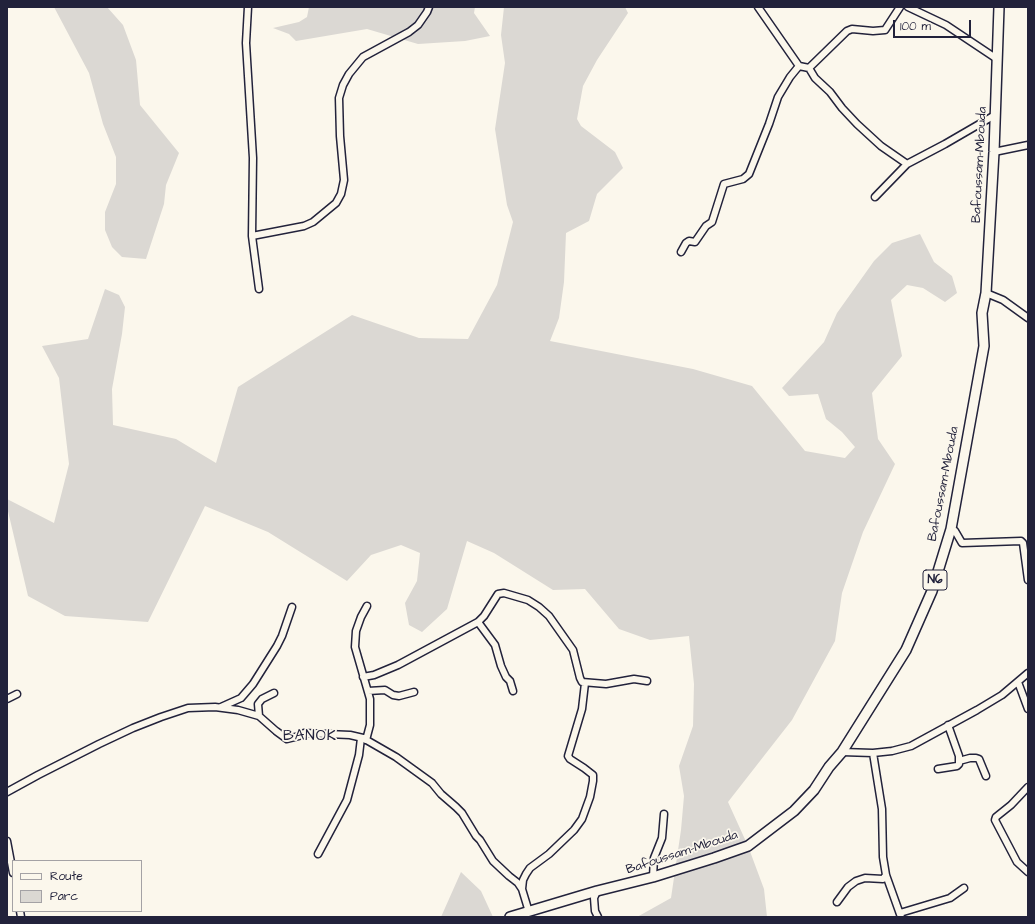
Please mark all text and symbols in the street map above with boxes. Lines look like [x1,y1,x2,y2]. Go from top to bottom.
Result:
scale bar [895,12,973,38]
text: 100 m [900,18,931,35]
street label: Bafoussam-Mbouda [969,106,991,224]
street label: Bafoussam-Mbouda [925,425,963,543]
road number: N6 [923,570,947,590]
district label: BANOK [283,728,337,746]
street label: Bafoussam-Mbouda [624,828,740,878]
legend [12,860,142,912]
text: Route [50,868,83,885]
text: Parc [50,888,78,905]

